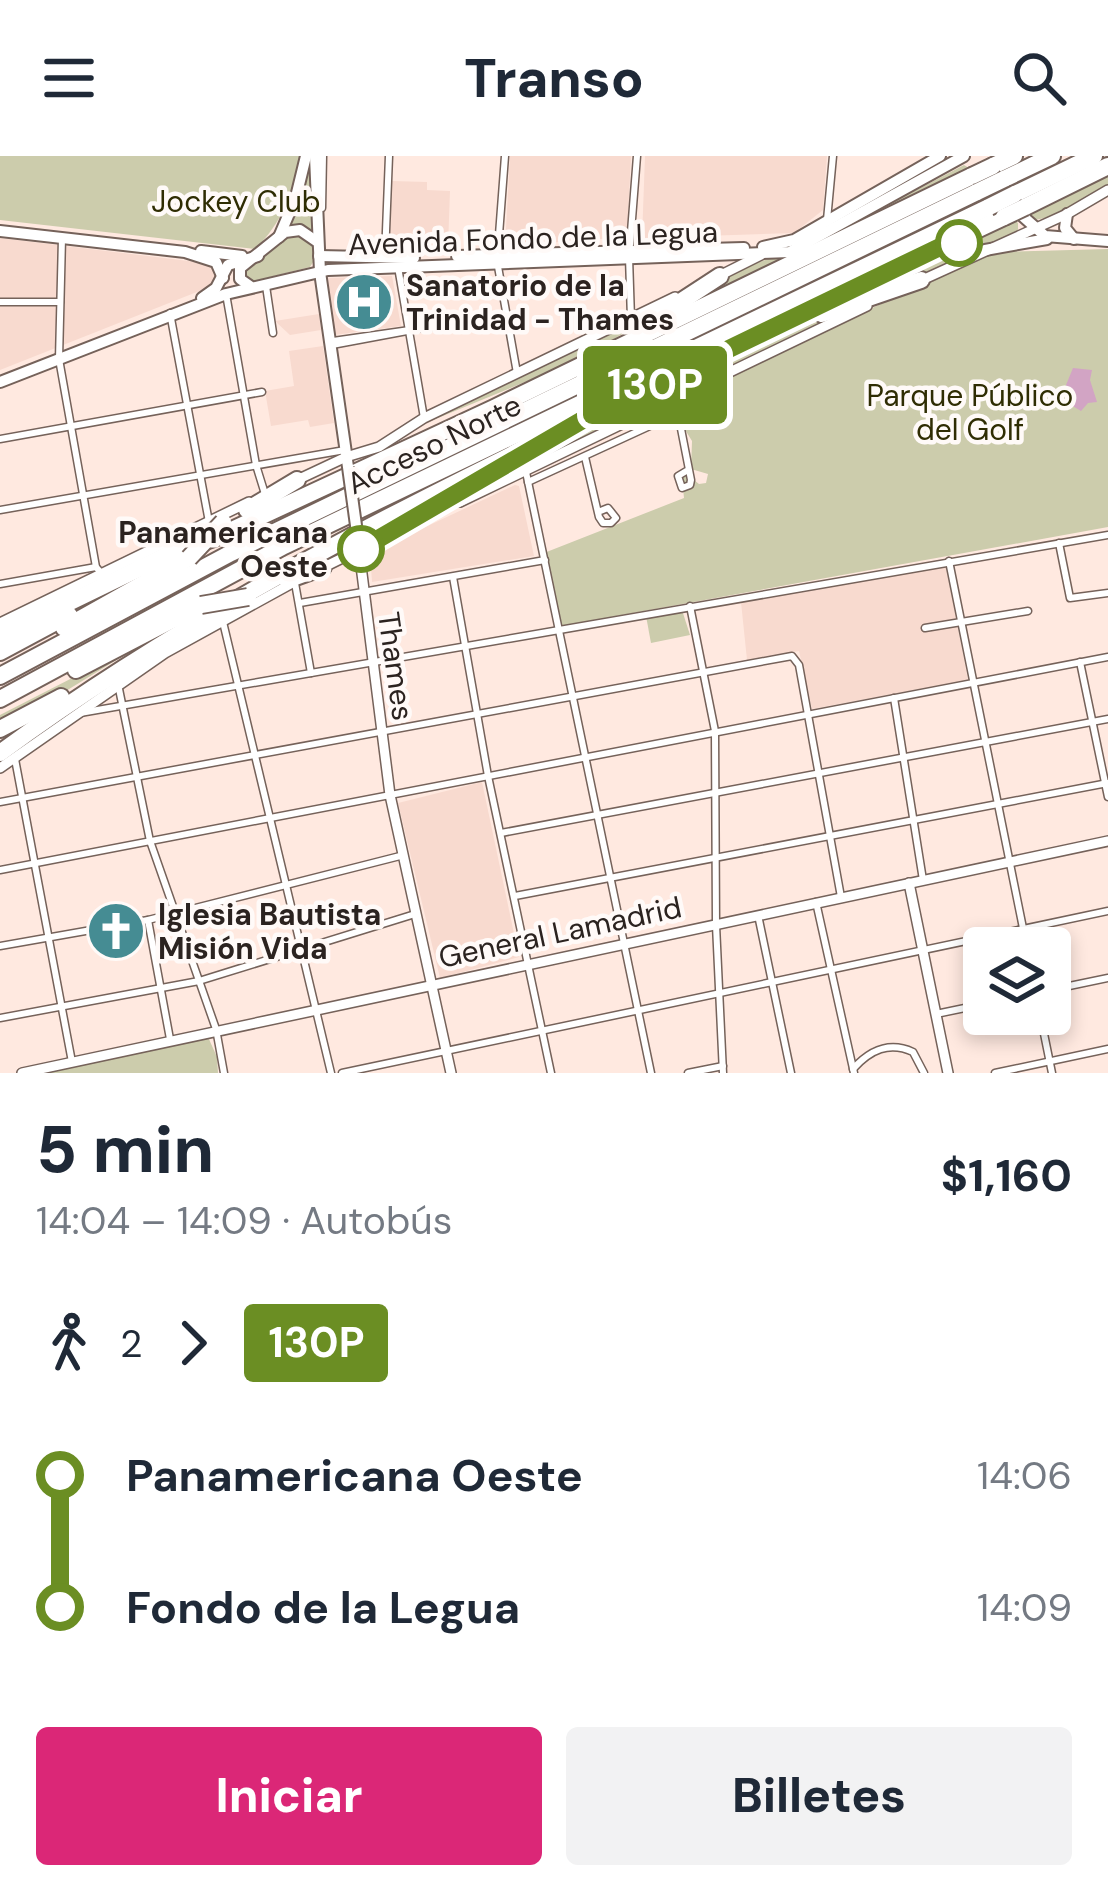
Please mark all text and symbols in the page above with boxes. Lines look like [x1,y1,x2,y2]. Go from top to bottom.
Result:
text: Transo [464,43,644,114]
icon: menu [36,45,102,111]
icon: search [1006,45,1072,111]
park label: Jockey Club [151,182,321,221]
street label: Avenida Fondo de la Legua [347,212,719,264]
unlabelled marker [937,221,981,265]
place label: Sanatorio de la Trinidad - Thames [406,266,674,339]
hospital icon: Sanatorio de la Trinidad - Thames [333,271,395,333]
line badge: 130P [571,346,739,424]
text: 130P [607,357,703,412]
park label: Parque Público del Golf [867,376,1073,449]
street label: Acceso Norte [340,385,528,503]
place label: Panamericana Oeste [118,513,328,586]
marker: Panamericana Oeste [339,527,383,571]
street label: Thames [369,609,423,723]
street label: General Lamadrid [435,887,685,977]
place label: Iglesia Bautista Misión Vida [158,895,381,968]
church icon: Iglesia Bautista Misión Vida [85,900,147,962]
map controls [963,927,1071,1035]
button: layers [963,927,1071,1035]
text: 5 min [36,1107,214,1192]
text: $1,160 [941,1146,1072,1205]
text: 14:04 – 14:09 · Autobús [36,1195,452,1246]
icon: walk [36,1310,102,1376]
icon: forward [160,1310,226,1376]
text: 130P [268,1315,364,1370]
text: 2 [120,1318,142,1369]
text: Panamericana Oeste [126,1446,583,1505]
text: 14:06 [977,1450,1072,1501]
text: Fondo de la Legua [126,1578,520,1637]
text: 14:09 [977,1582,1072,1633]
button: Iniciar [36,1727,542,1865]
button: Billetes [566,1727,1072,1865]

